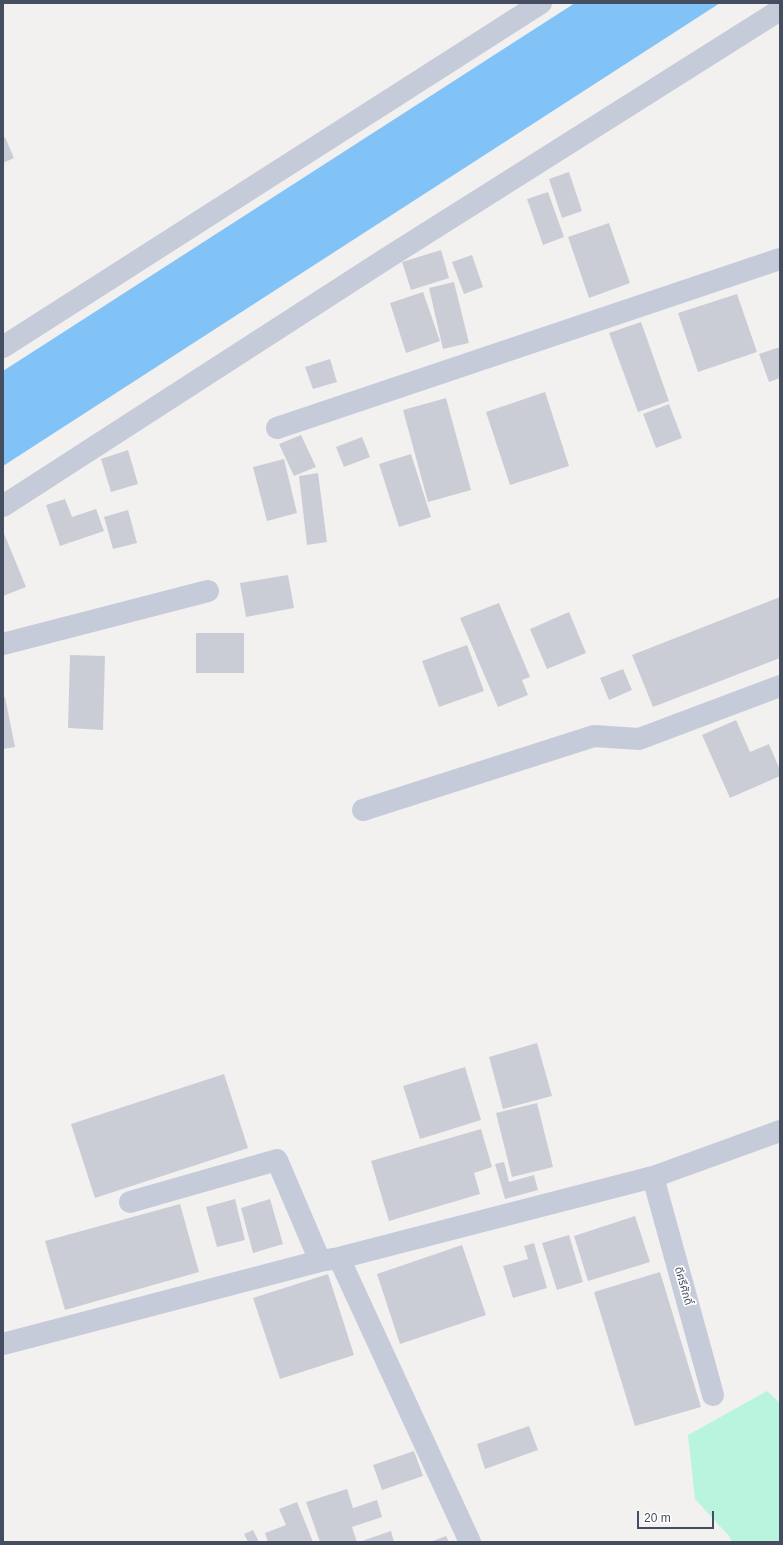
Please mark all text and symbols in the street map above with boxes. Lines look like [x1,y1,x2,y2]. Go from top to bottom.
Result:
street label: ดีศรีศักดิ์ [671,1265,695,1307]
scale bar [639,1503,716,1529]
text: 20 m [644,1511,671,1525]

